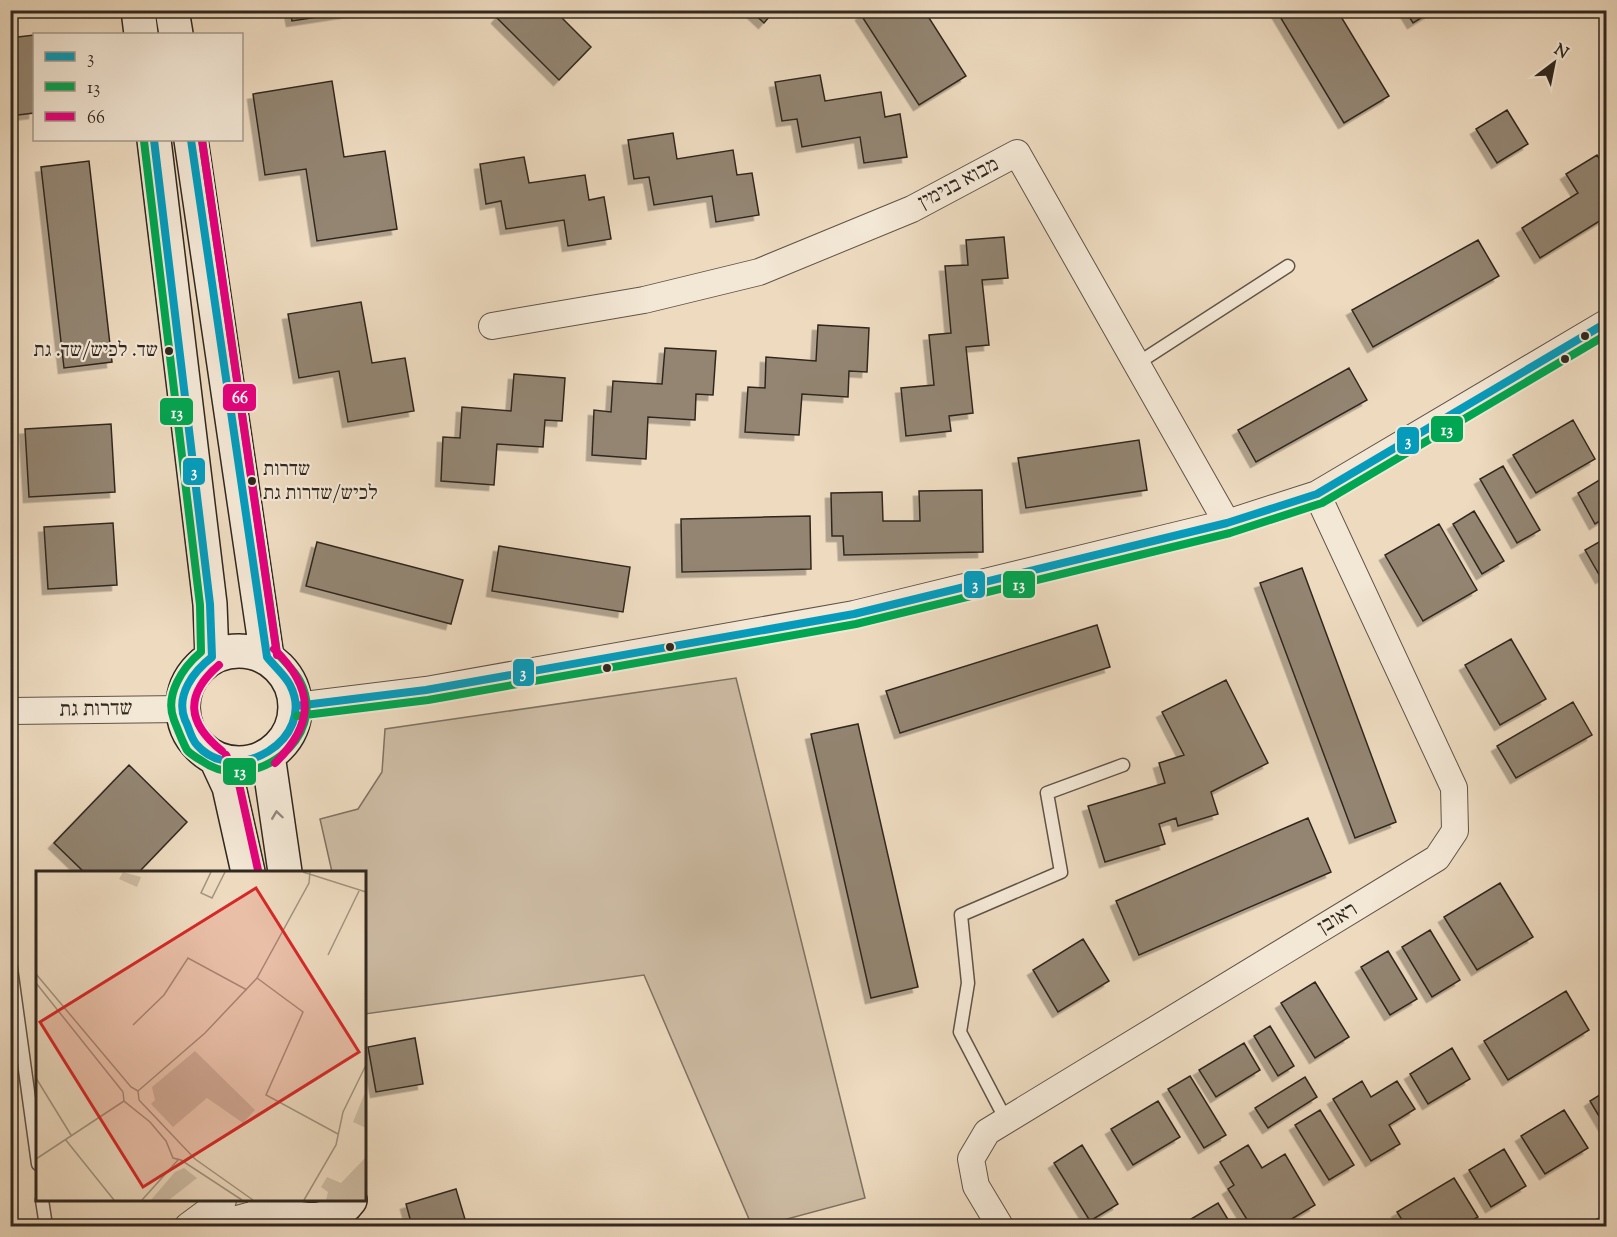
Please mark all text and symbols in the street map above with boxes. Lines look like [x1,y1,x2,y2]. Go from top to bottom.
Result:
legend [33,33,243,141]
north arrow [1524,33,1584,93]
text: N [1549,39,1572,66]
text: 3 [87,46,94,72]
text: 13 [87,76,100,102]
text: 66 [87,106,105,132]
street label: מבוא בנימין [913,150,1005,218]
unlabelled marker [1579,330,1591,342]
place label: שד. לכיש/שד. גת [34,337,158,366]
marker: שד. לכיש/שד. גת [163,345,175,357]
unlabelled marker [1559,353,1571,365]
line badge: 66 [222,383,257,412]
text: 66 [232,388,248,411]
line badge: 13 [159,397,194,426]
text: 13 [171,403,183,426]
line badge: 13 [1430,415,1464,443]
text: 13 [1441,420,1453,443]
line badge: 3 [1396,426,1420,455]
text: 3 [1405,431,1412,454]
place label: שדרות לכיש/שדרות גת [263,456,378,509]
line badge: 3 [182,457,206,486]
text: 3 [191,462,198,485]
marker: שדרות לכיש/שדרות גת [246,475,258,487]
line badge: 3 [963,570,986,599]
line badge: 13 [1002,570,1036,599]
text: 3 [972,575,979,598]
text: 13 [1013,575,1025,598]
unlabelled marker [664,641,676,653]
line badge: 3 [512,658,535,687]
unlabelled marker [601,662,613,674]
text: 3 [520,663,527,686]
street label: שדרות גת [59,694,133,726]
line badge: 13 [222,757,257,786]
text: 13 [234,762,246,785]
one-way arrow [271,810,283,819]
inset map [36,871,366,1201]
street label: ראובן [1312,895,1364,943]

